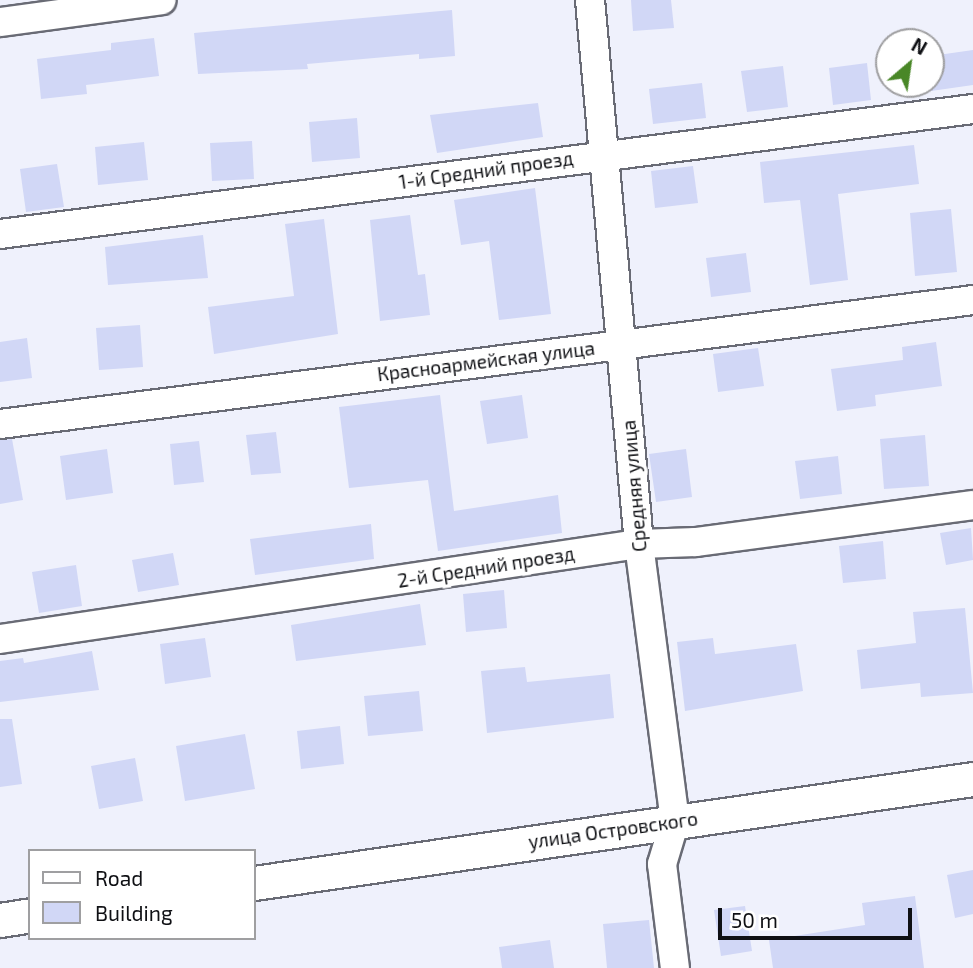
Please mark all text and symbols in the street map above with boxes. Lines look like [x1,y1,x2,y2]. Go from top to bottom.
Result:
north arrow [875,28,945,98]
text: N [908,33,931,59]
street label: 1-й Средний проезд [397,146,575,194]
street label: Красноармейская улица [376,336,596,386]
street label: Средняя улица [617,419,651,553]
street label: 2-й Средний проезд [396,542,576,592]
street label: улица Островского [527,807,699,853]
legend [28,849,256,940]
text: Road [95,865,143,890]
scale bar [721,894,915,938]
text: Building [95,900,173,925]
text: 50 m [731,907,778,932]

